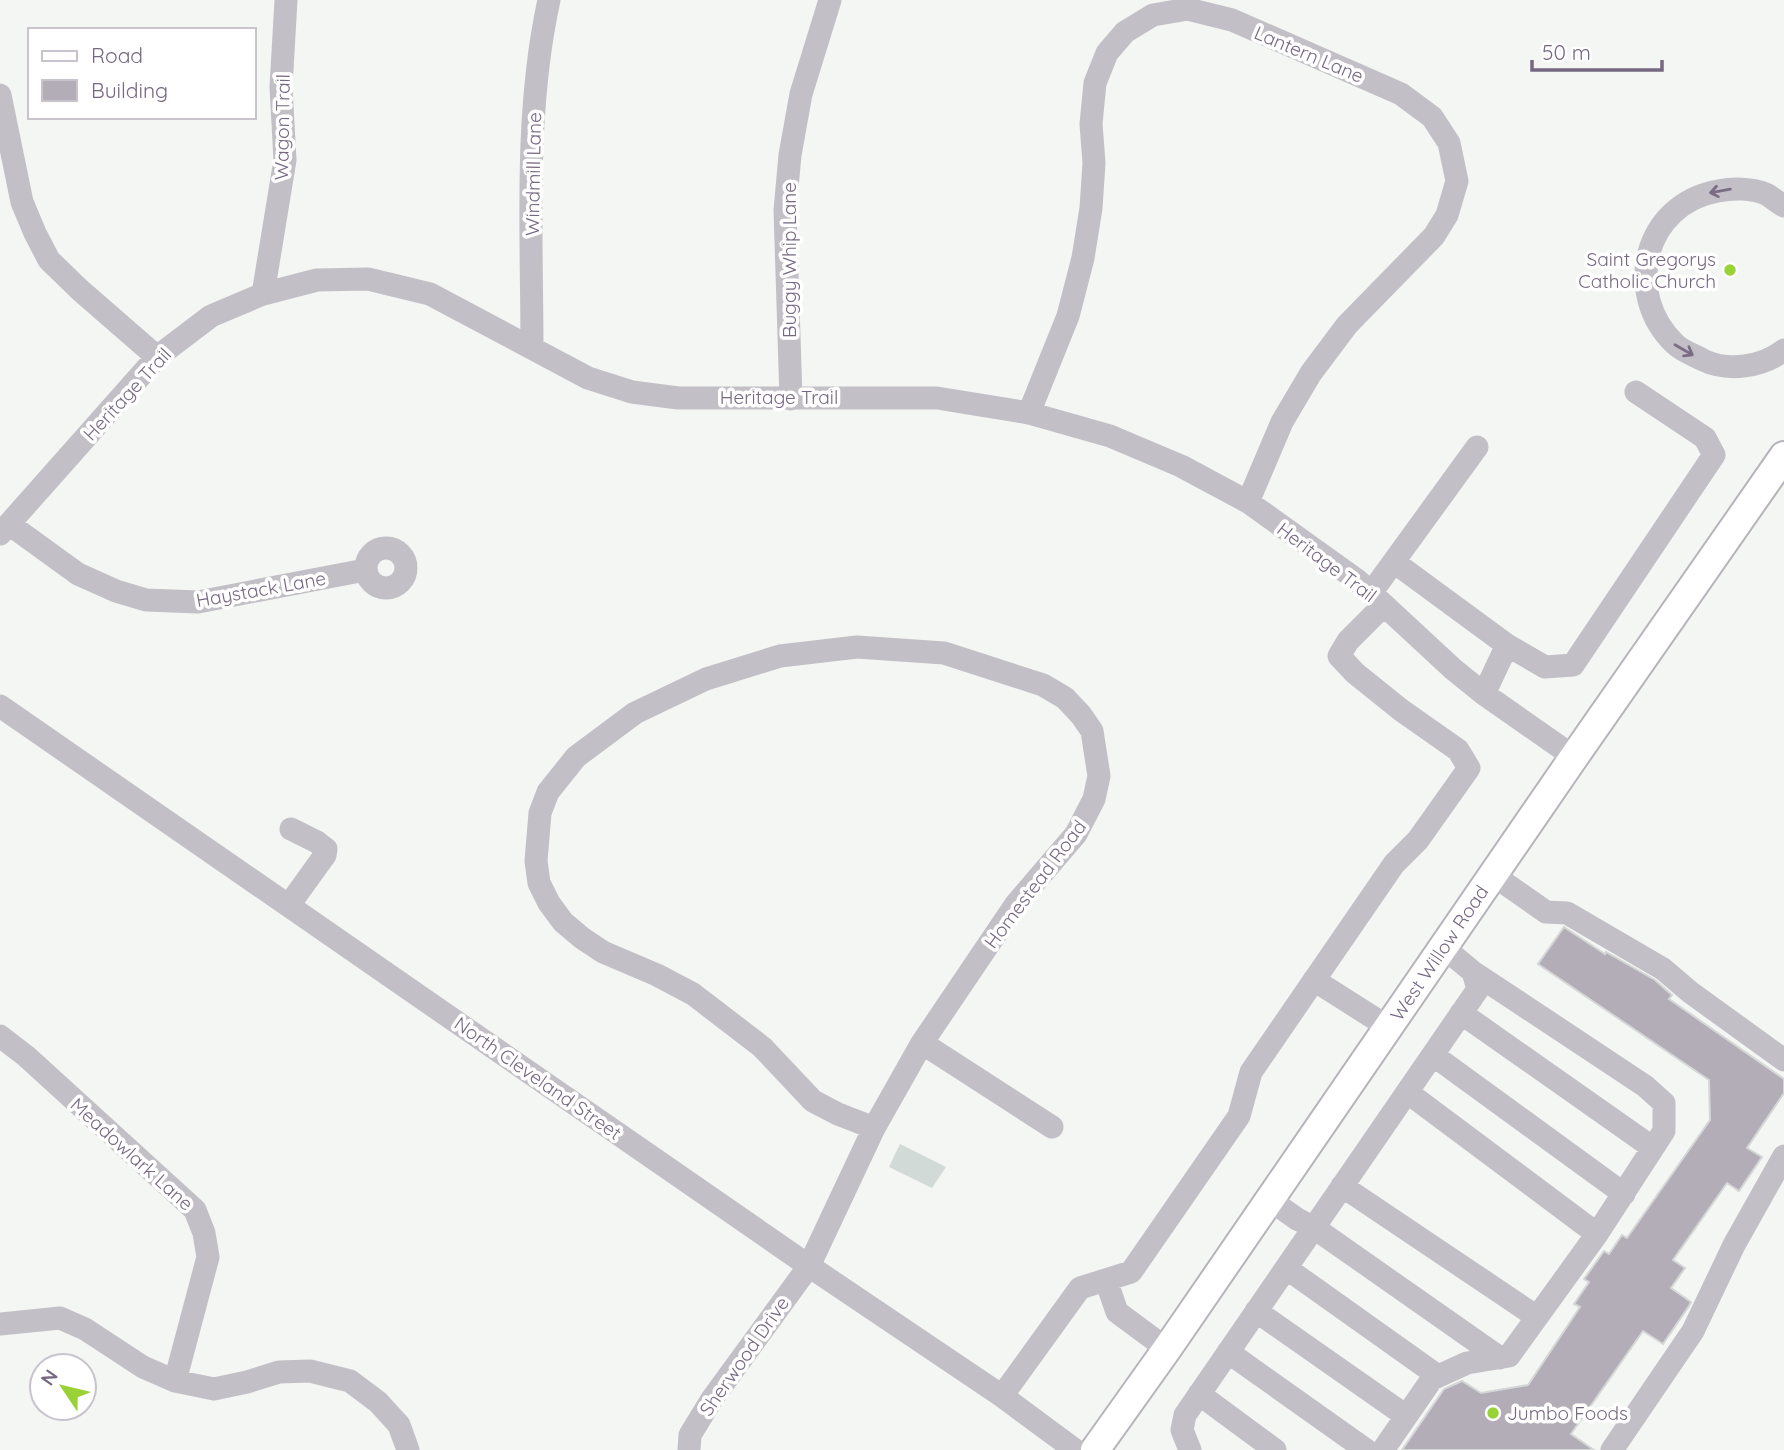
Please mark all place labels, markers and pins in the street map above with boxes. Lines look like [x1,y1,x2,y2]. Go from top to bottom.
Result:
place label: Saint Gregorys Catholic Church [1578,247,1716,293]
marker: Saint Gregorys Catholic Church [1722,262,1738,278]
place label: Jumbo Foods [1507,1401,1628,1425]
marker: Jumbo Foods [1485,1405,1501,1421]

